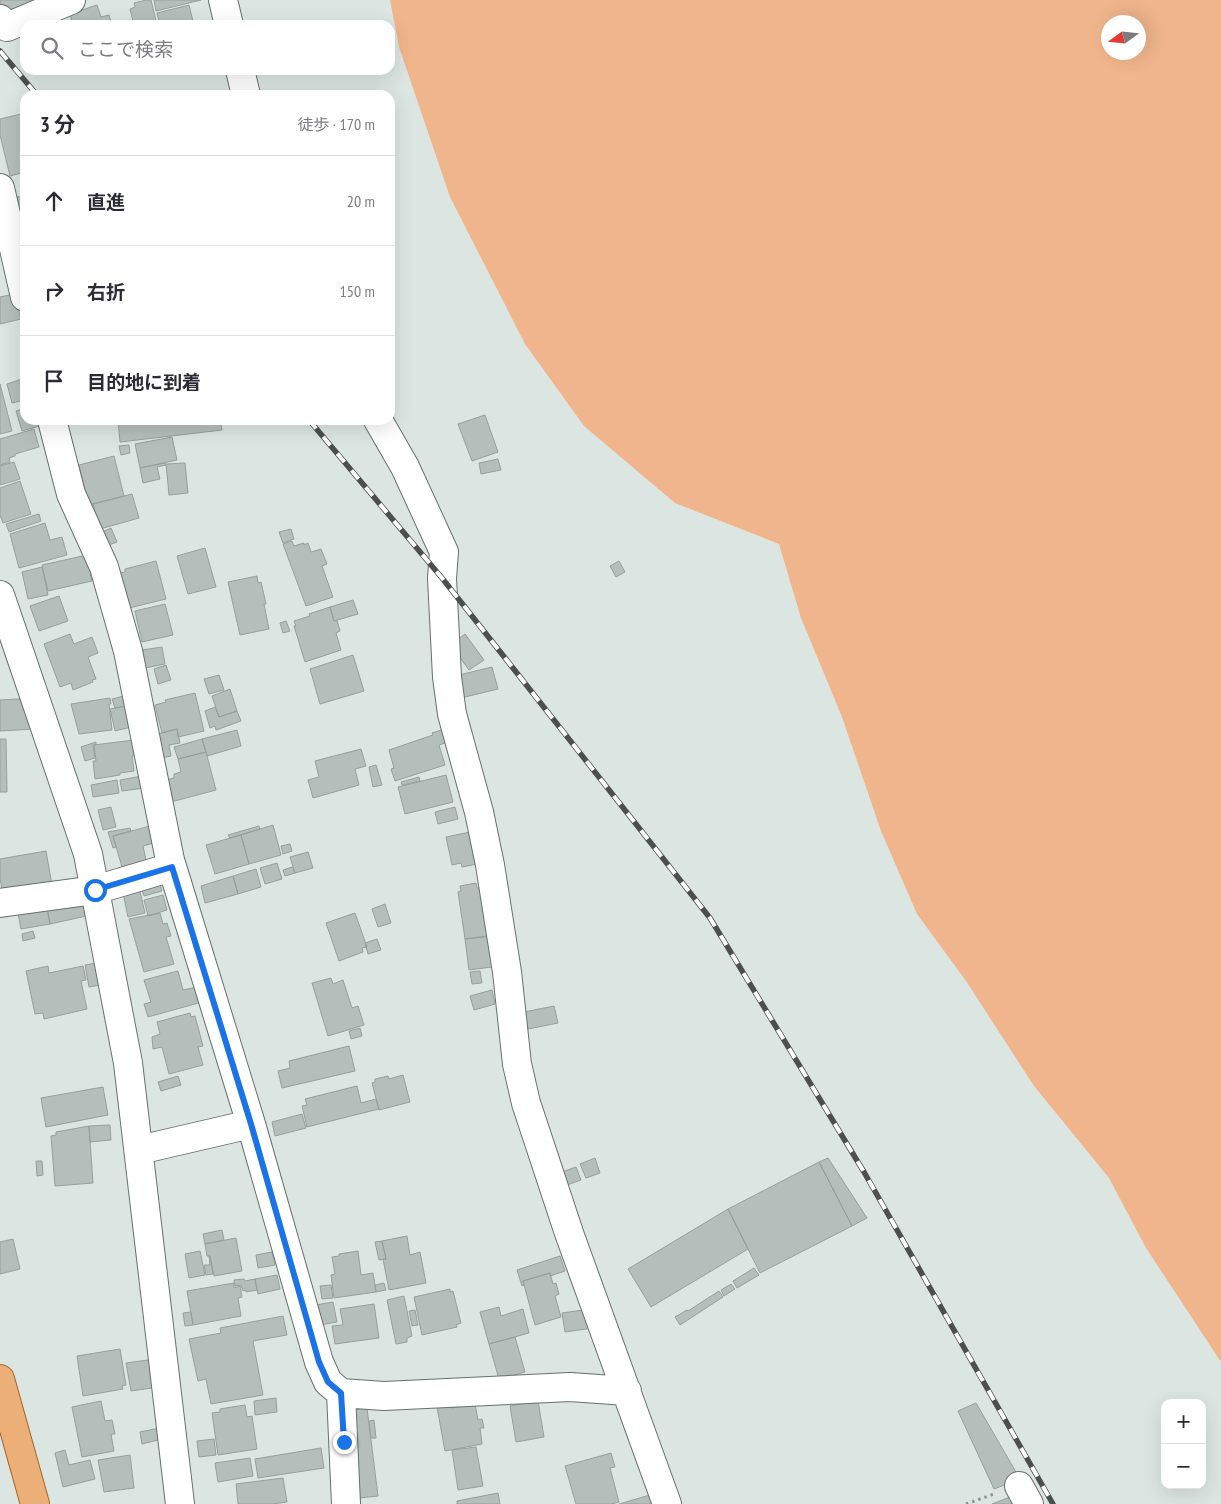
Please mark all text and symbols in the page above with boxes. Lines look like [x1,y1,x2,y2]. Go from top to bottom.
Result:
north arrow [1101,15,1146,60]
search box [20,20,395,75]
icon: search [38,34,66,62]
text: ここで検索 [78,37,173,61]
text: 3 分 [40,111,75,138]
text: 徒歩 · 170 m [297,114,375,134]
icon: ahead [40,187,68,215]
text: 直進 [87,190,125,214]
text: 20 m [347,191,375,211]
icon: right [40,277,68,305]
text: 右折 [87,280,125,304]
text: 150 m [340,281,375,301]
icon: arrive [40,367,68,395]
text: 目的地に到着 [87,370,201,394]
route start [84,879,107,902]
map controls [1161,1399,1206,1489]
button: + [1161,1399,1206,1444]
route end [333,1431,356,1454]
button: − [1161,1444,1206,1489]

